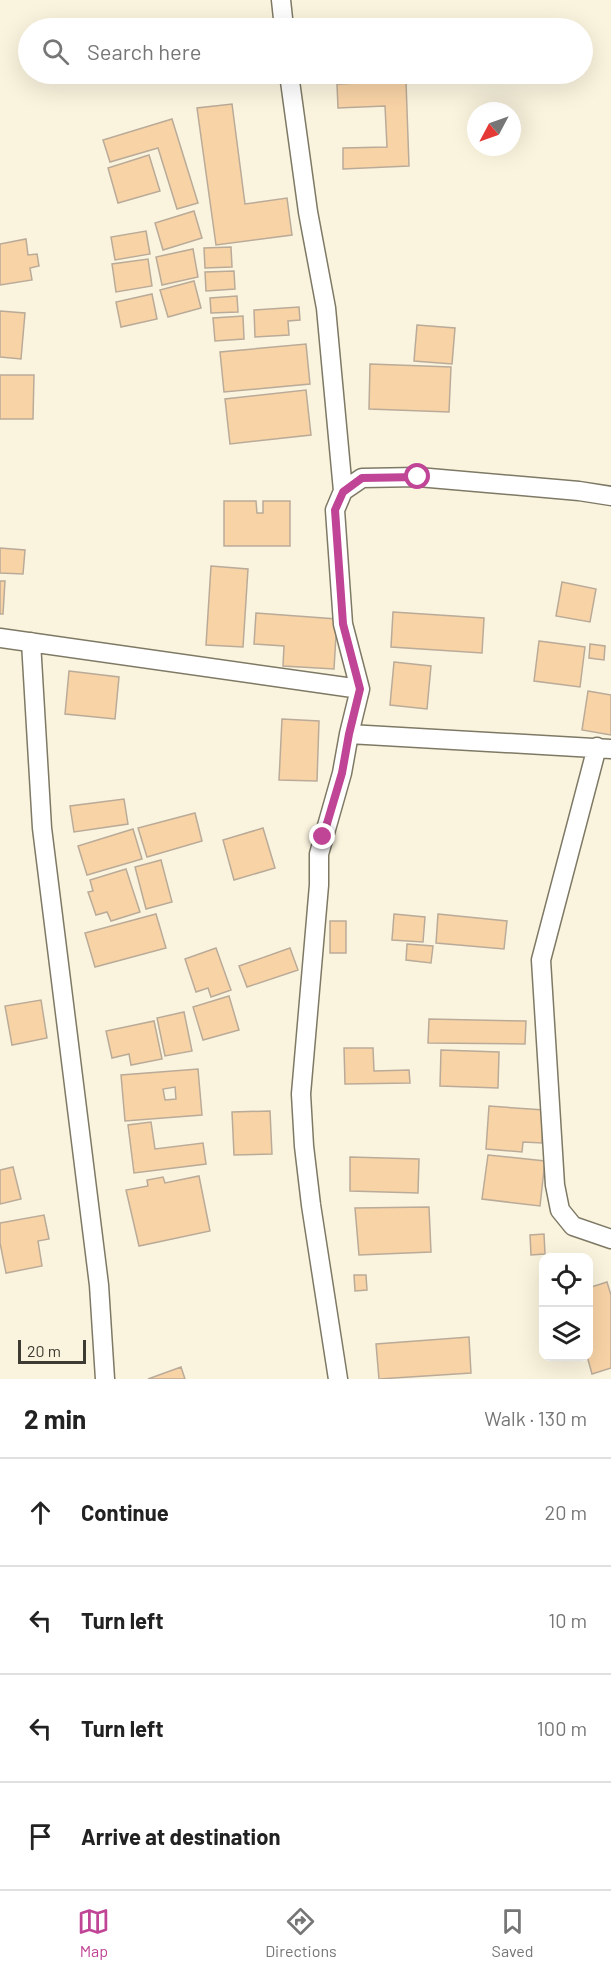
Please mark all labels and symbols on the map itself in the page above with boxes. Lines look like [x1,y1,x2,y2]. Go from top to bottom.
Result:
north arrow [467,102,521,156]
route start [404,463,430,489]
route end [309,823,335,849]
scale bar [18,1337,86,1364]

